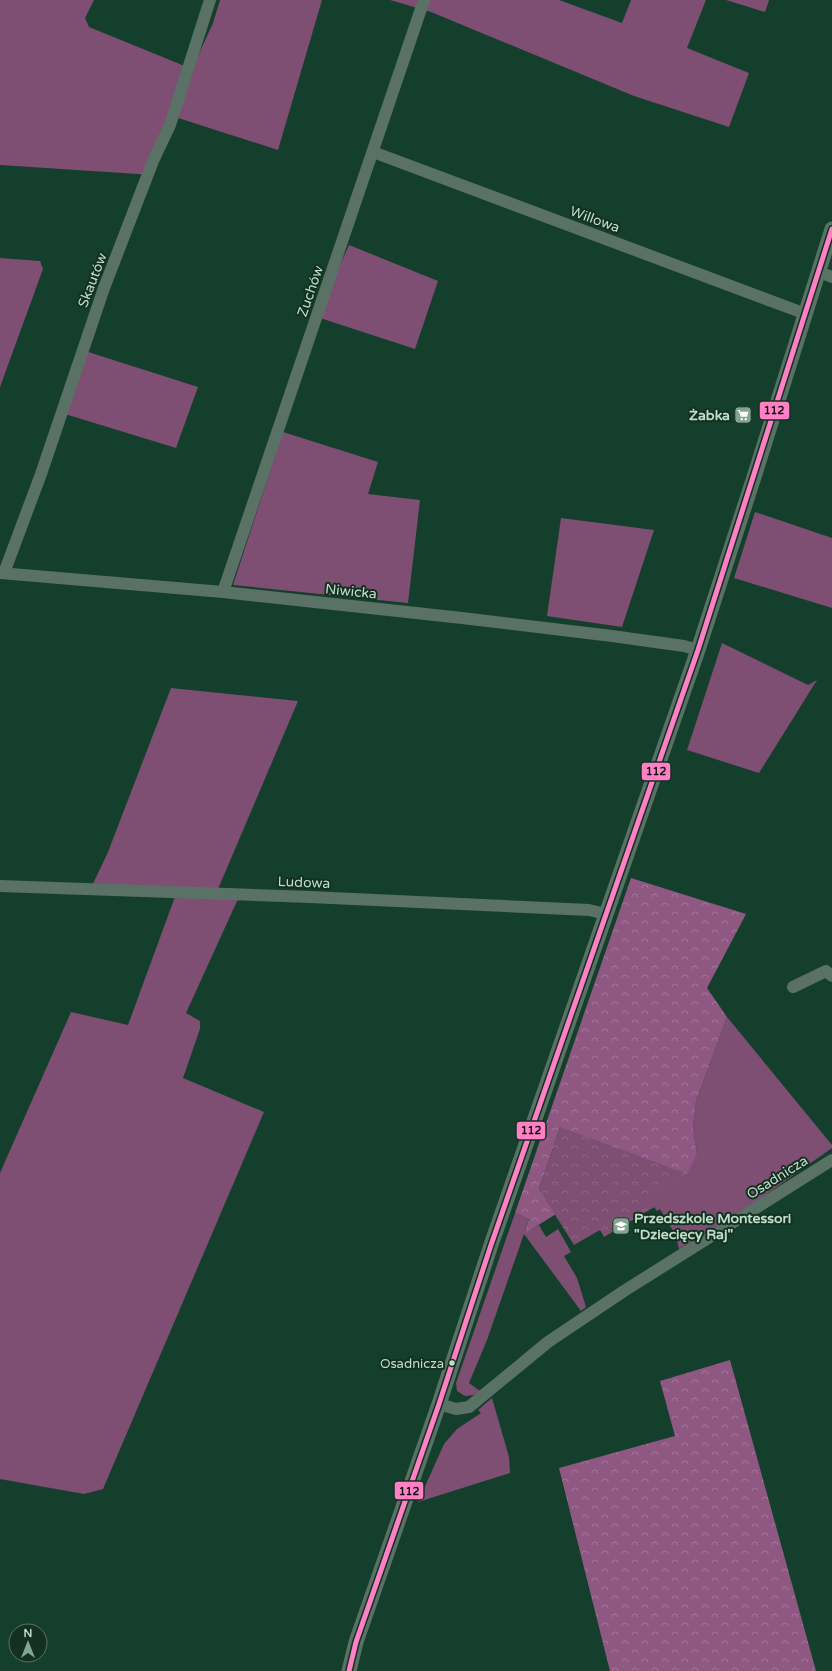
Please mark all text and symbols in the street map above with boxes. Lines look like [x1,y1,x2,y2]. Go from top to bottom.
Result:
street label: Willowa [568,203,622,236]
street label: Skautów [74,250,111,310]
street label: Zuchów [294,263,327,319]
line badge: 112 [759,401,790,420]
text: 112 [764,404,784,417]
supermarket icon: Żabka [733,405,753,425]
place label: Żabka [689,407,730,424]
street label: Niwicka [324,580,378,603]
line badge: 112 [641,762,671,781]
text: 112 [646,765,666,778]
street label: Ludowa [277,873,331,892]
line badge: 112 [516,1121,546,1140]
text: 112 [521,1124,541,1137]
street label: Osadnicza [743,1152,811,1203]
place label: Przedszkole Montessori "Dziecięcy Raj" [634,1210,791,1243]
school or university icon: Przedszkole Montessori "Dziecięcy Raj" [611,1216,631,1236]
place label: Osadnicza [380,1356,444,1372]
marker: Osadnicza [447,1358,457,1368]
line badge: 112 [394,1481,424,1500]
text: 112 [399,1485,419,1498]
north arrow [8,1623,48,1663]
text: N [24,1627,32,1640]

